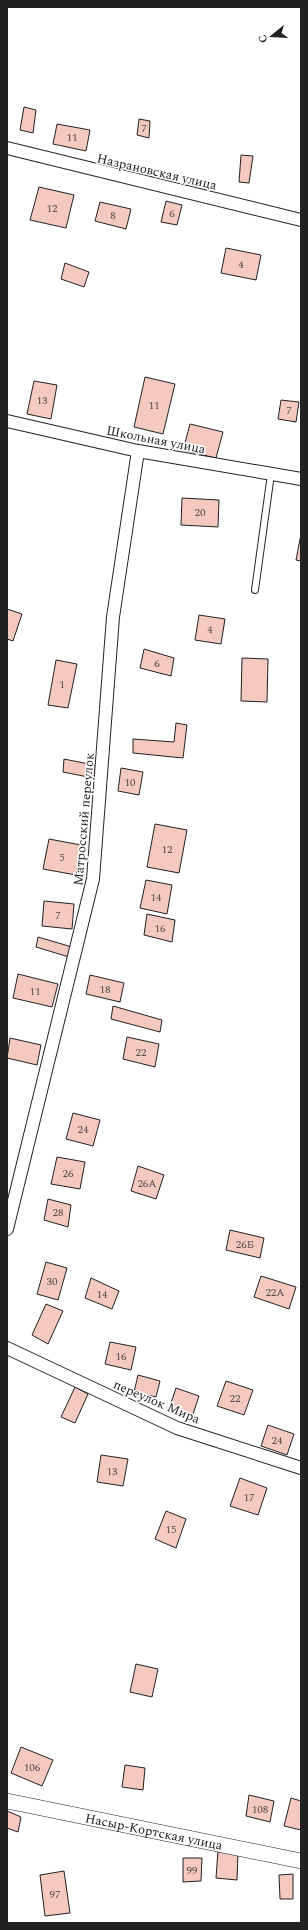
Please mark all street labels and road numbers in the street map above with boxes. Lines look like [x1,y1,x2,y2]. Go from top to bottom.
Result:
street label: Назрановская улица [95,148,219,196]
street label: Школьная улица [105,421,208,460]
street label: Матросский переулок [68,752,100,886]
street label: переулок Мира [110,1375,204,1429]
street label: Насыр-Кортская улица [83,1808,225,1856]

